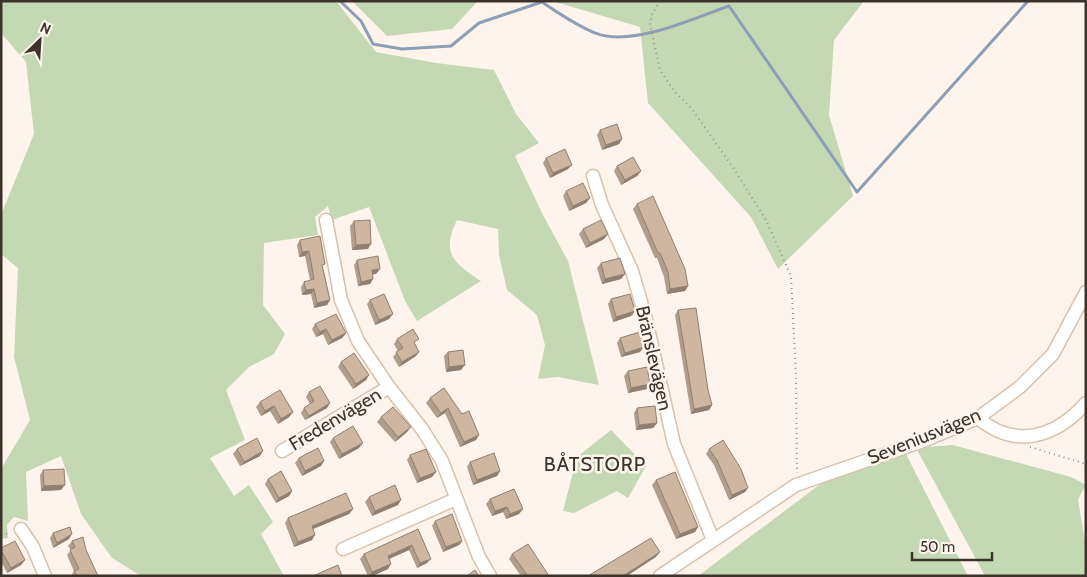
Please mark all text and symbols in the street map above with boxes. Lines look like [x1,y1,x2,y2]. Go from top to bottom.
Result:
north arrow [15,15,65,65]
text: N [37,18,54,38]
street label: Bränslevägen [631,303,677,413]
street label: Fredenvägen [285,383,385,455]
street label: Seveniusvägen [864,403,984,469]
district label: BÅTSTORP [544,452,646,476]
scale bar [912,530,992,562]
text: 50 m [920,538,955,556]

